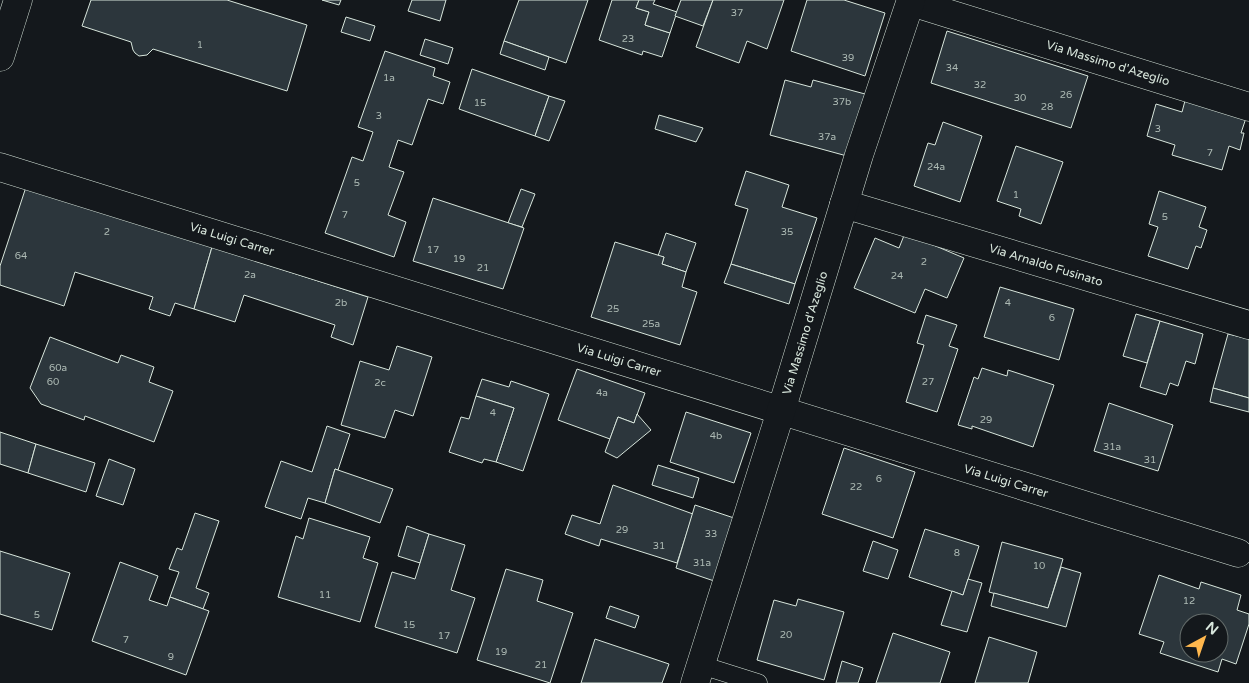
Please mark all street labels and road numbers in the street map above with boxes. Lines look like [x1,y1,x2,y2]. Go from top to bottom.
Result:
street label: Via Massimo d'Azeglio [1045,38,1171,88]
street label: Via Luigi Carrer [188,220,276,259]
street label: Via Arnaldo Fusinato [987,241,1105,289]
street label: Via Massimo d'Azeglio [780,270,830,396]
street label: Via Luigi Carrer [575,341,663,380]
street label: Via Luigi Carrer [962,462,1050,501]

